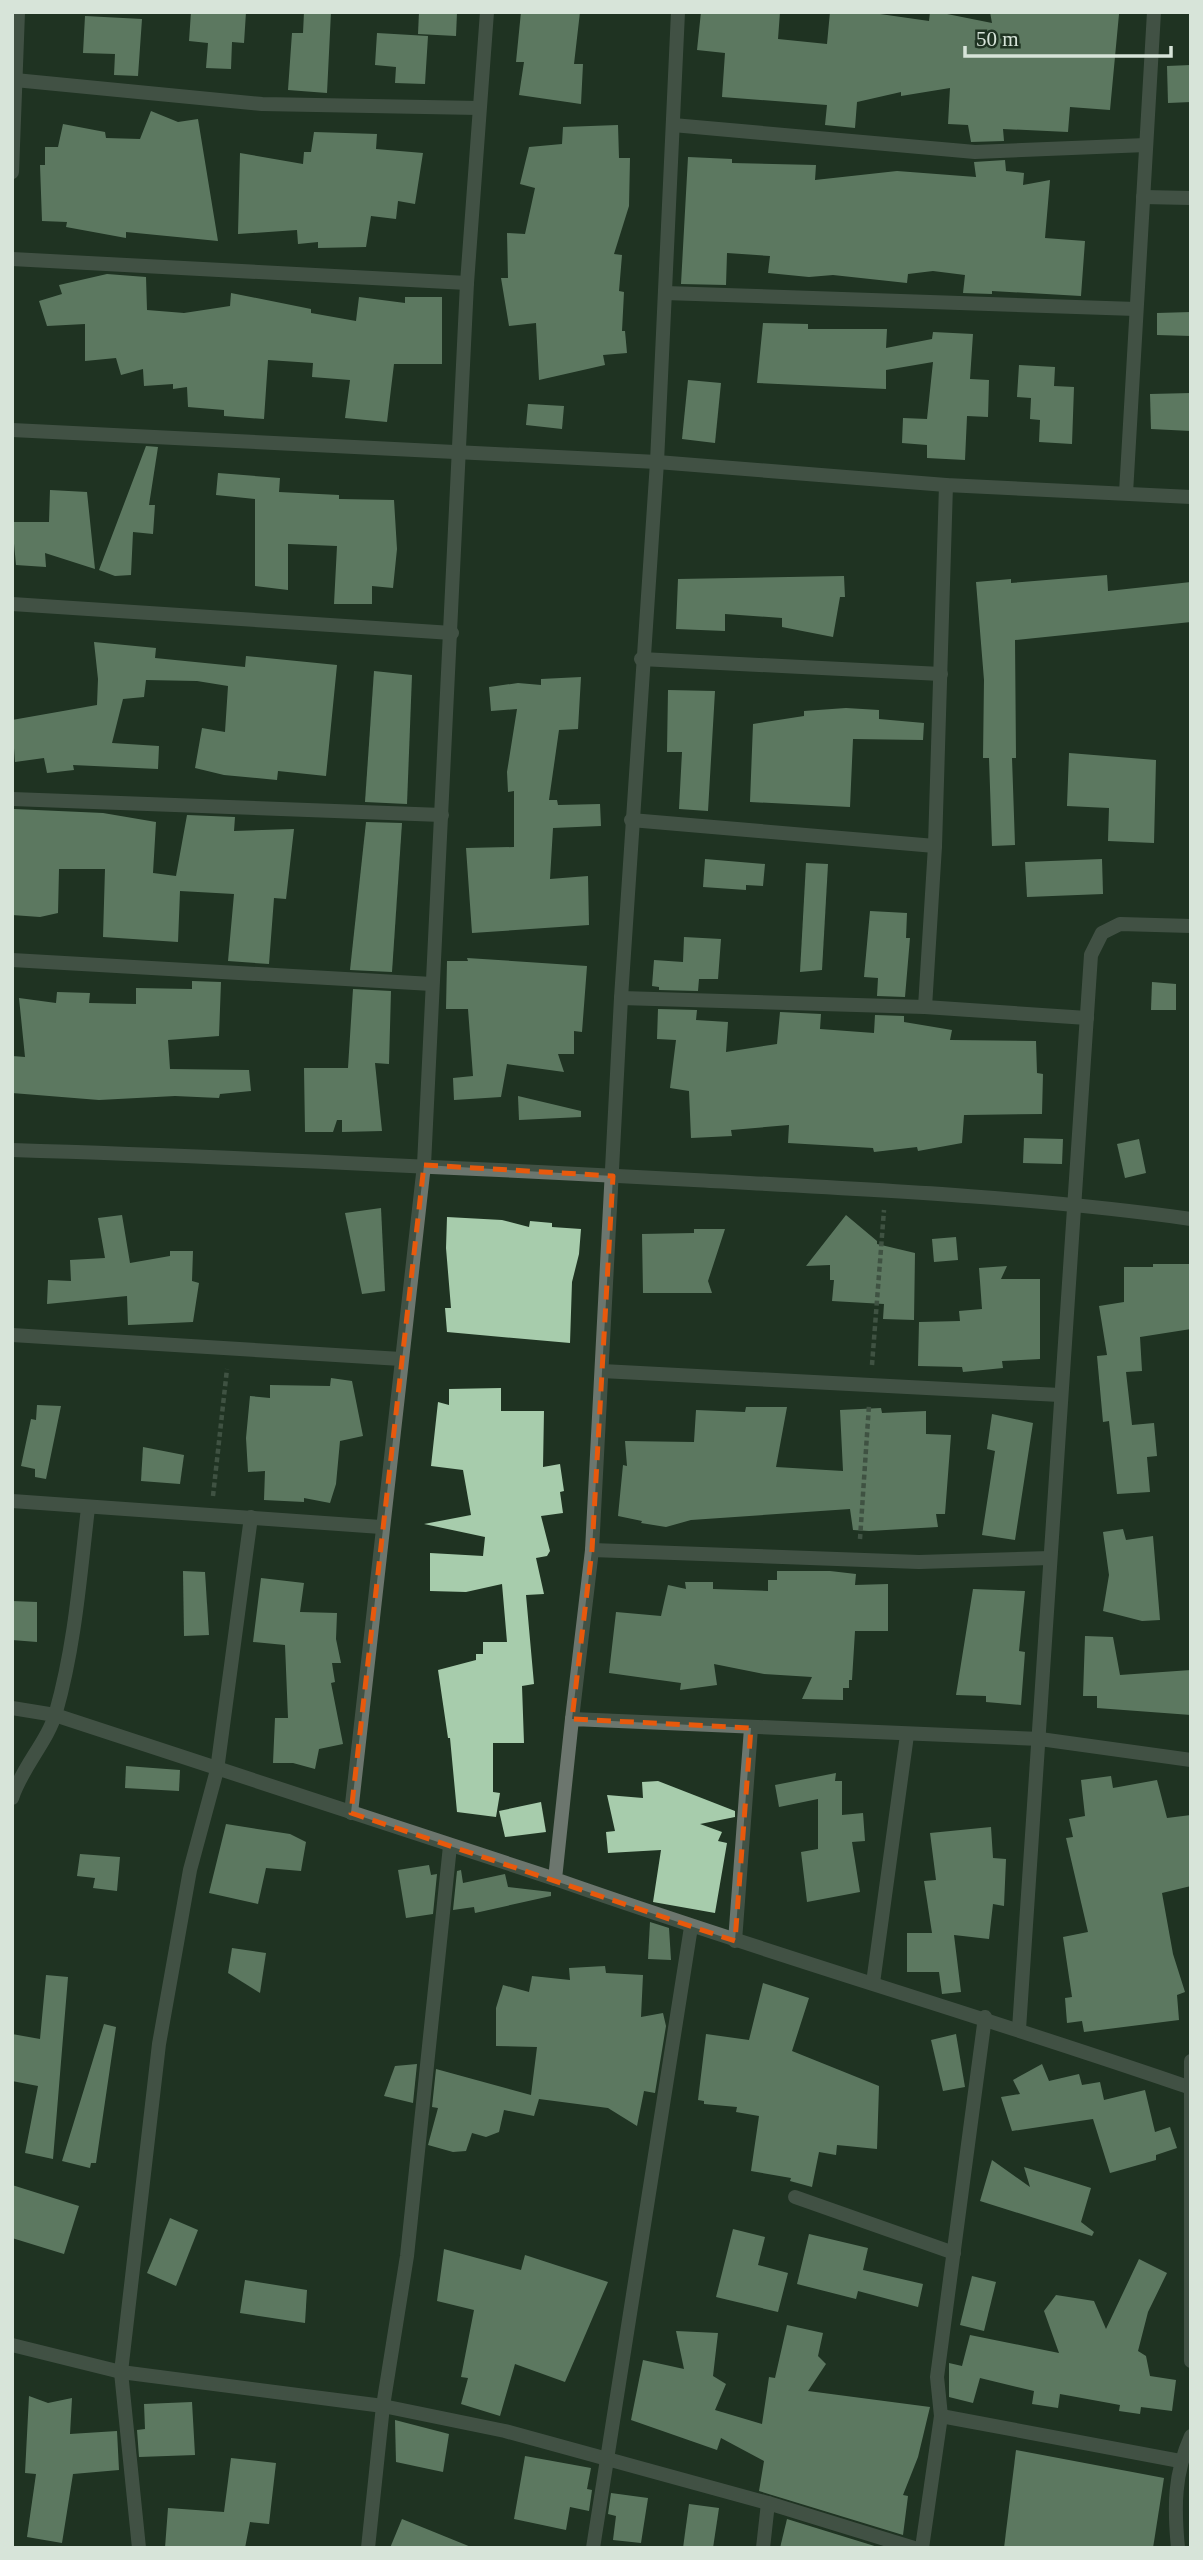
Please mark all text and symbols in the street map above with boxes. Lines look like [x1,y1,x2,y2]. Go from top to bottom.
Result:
scale bar [965,14,1172,58]
text: 50 m [976,27,1019,51]

